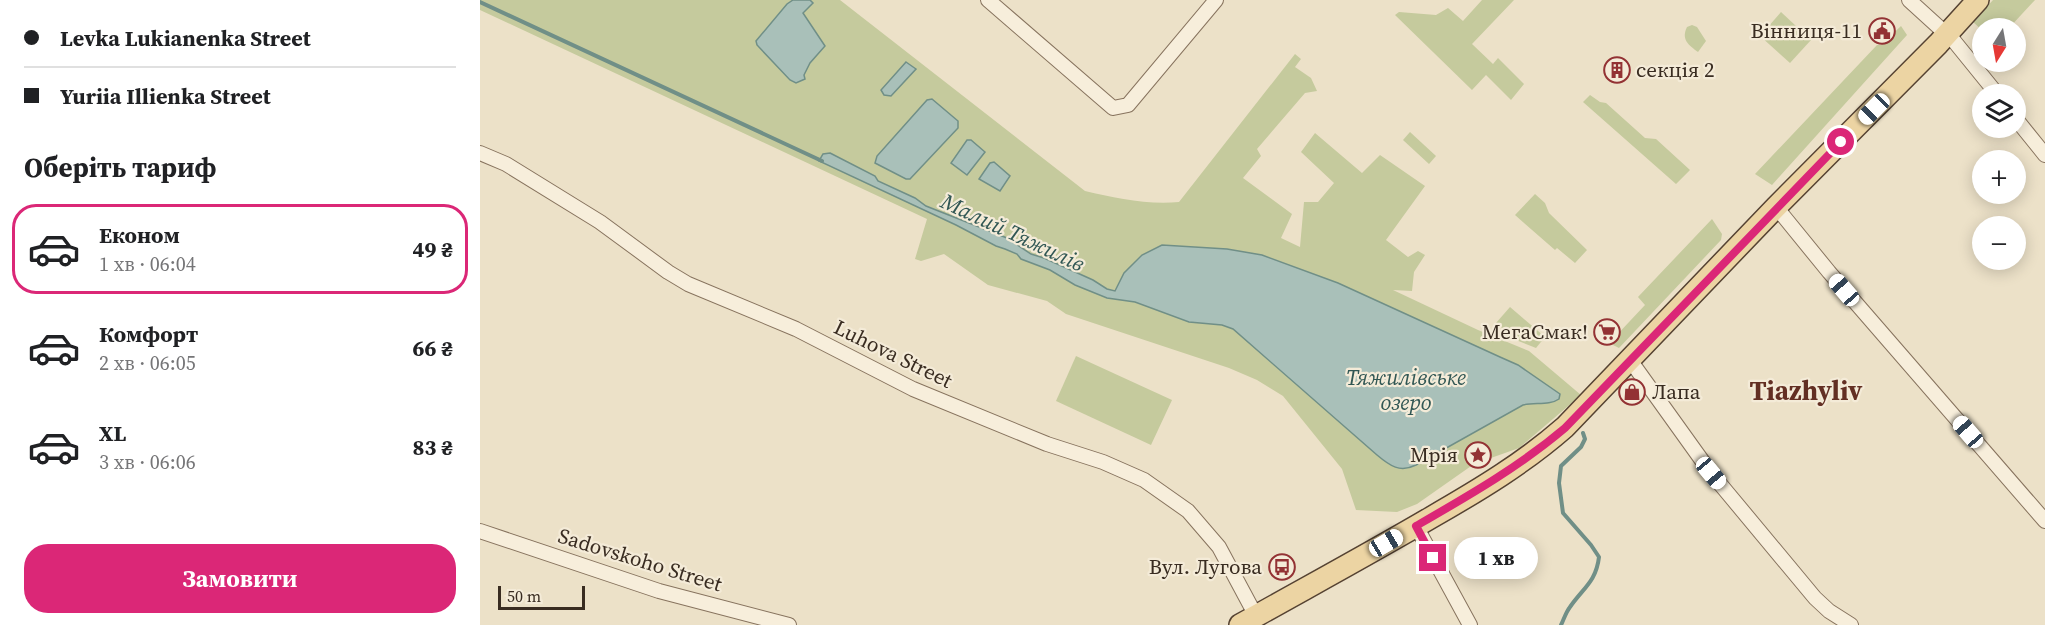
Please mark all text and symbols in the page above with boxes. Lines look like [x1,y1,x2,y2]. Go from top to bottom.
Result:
place label: Вінниця-11 [1751,16,1862,45]
public building icon: Вінниця-11 [1867,16,1897,46]
north arrow [1972,18,2026,72]
map controls [1972,18,2026,270]
text: Levka Lukianenka Street [60,23,311,53]
building icon: секція 2 [1602,55,1632,85]
place label: секція 2 [1636,55,1714,84]
text: Yuriia Illienka Street [60,81,271,111]
button: layers [1972,84,2026,138]
car [1855,90,1893,128]
route start [1827,128,1854,155]
text: Оберіть тариф [24,149,216,186]
button: + [1972,150,2026,204]
water label: Малий Тяжилів [935,185,1090,278]
button: − [1972,216,2026,270]
text: Економ [99,220,180,250]
icon: car [27,222,81,276]
text: 49 ₴ [413,234,453,264]
text: 1 хв · 06:04 [99,250,196,278]
car [1825,271,1863,309]
street label: Luhova Street [829,312,957,395]
place label: МегаСмак! [1482,317,1588,346]
supermarket icon: МегаСмак! [1592,317,1622,347]
text: Комфорт [99,319,198,349]
icon: car [27,321,81,375]
text: 66 ₴ [413,333,453,363]
text: 2 хв · 06:05 [99,349,196,377]
water label: Тяжилівське озеро [1346,362,1466,417]
district label: Tiazhyliv [1749,372,1863,409]
shop icon: Лапа [1617,377,1647,407]
place label: Лапа [1652,377,1701,406]
car [1949,413,1987,451]
text: XL [99,418,126,448]
icon: car [27,420,81,474]
text: 83 ₴ [413,432,453,462]
place label: Мрія [1410,440,1458,469]
place icon: Мрія [1463,440,1493,470]
text: 3 хв · 06:06 [99,448,196,476]
car [1693,453,1729,493]
street label: Sadovskoho Street [555,521,726,598]
car [1366,526,1406,560]
callout: 1 хв [1454,537,1538,579]
button: Замовити [24,544,456,613]
route end [1419,544,1446,571]
text: 1 хв [1477,544,1515,572]
place label: Вул. Лугова [1149,552,1262,581]
bus stop icon: Вул. Лугова [1267,552,1297,582]
scale bar [498,583,585,610]
text: 50 m [507,585,541,607]

